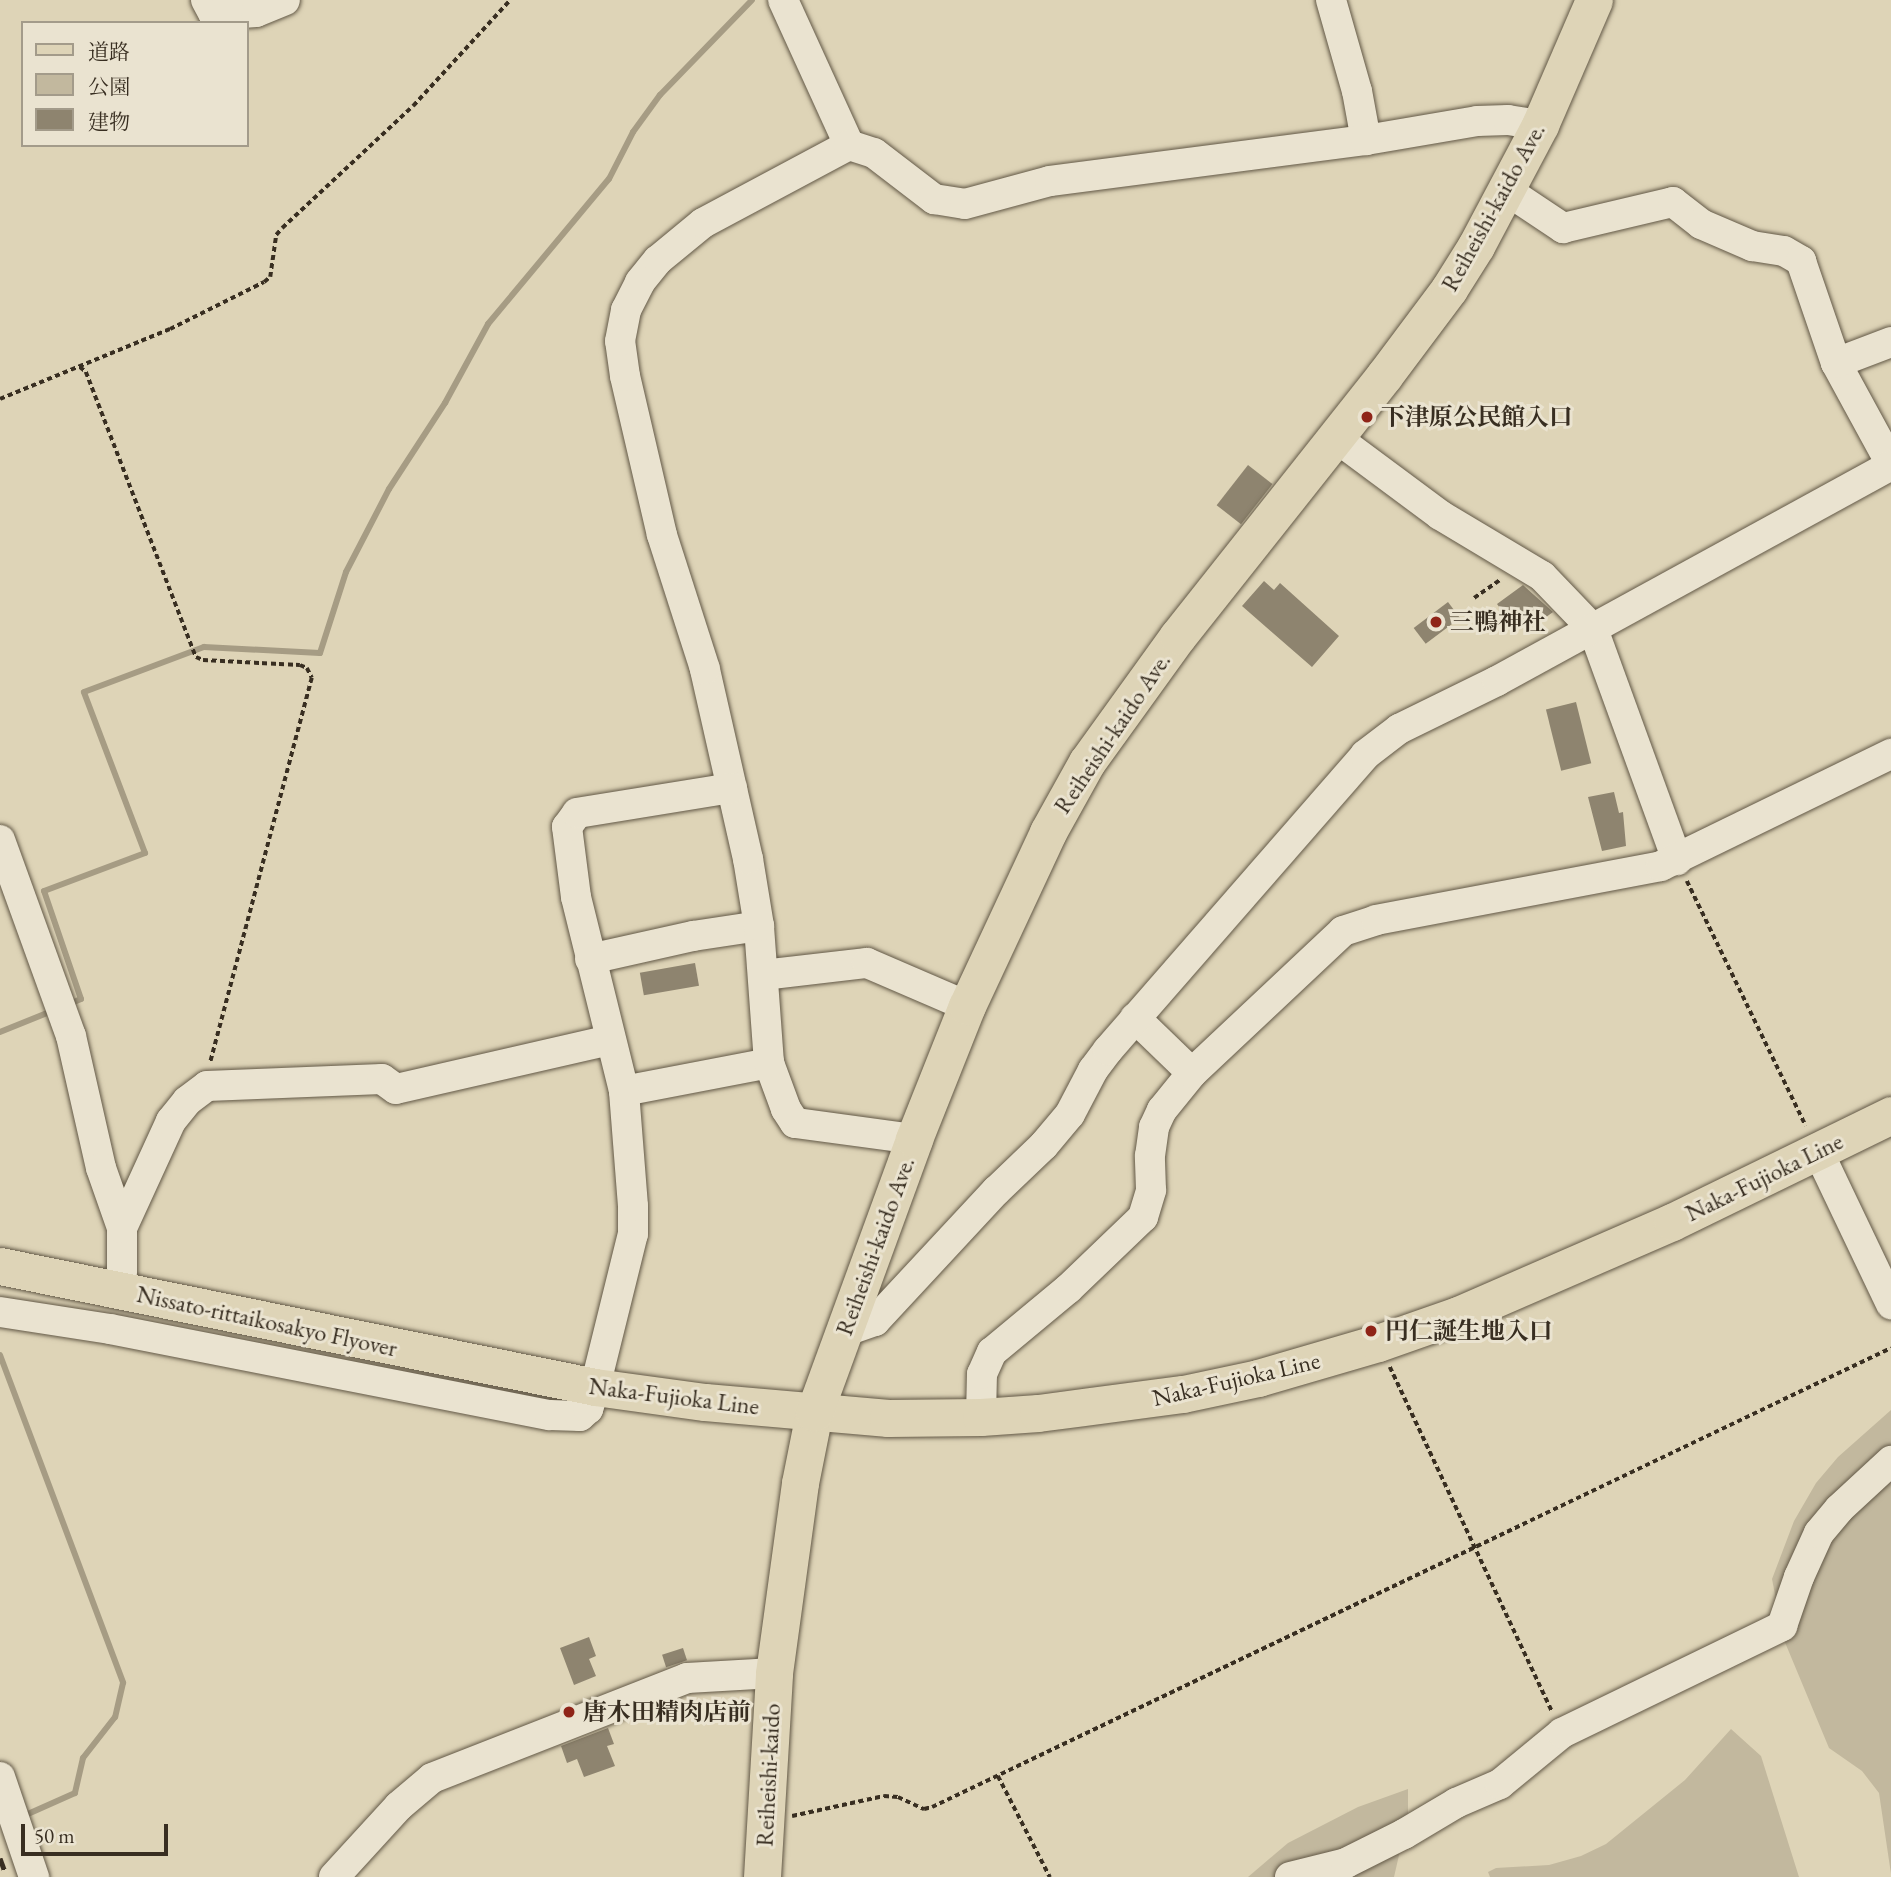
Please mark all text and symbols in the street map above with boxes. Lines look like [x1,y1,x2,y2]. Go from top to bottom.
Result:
legend [21,21,248,147]
text: 道路 [88,38,130,65]
text: 公園 [88,73,130,100]
text: 建物 [88,108,130,135]
street label: Reiheishi-kaido Ave. [1435,118,1551,296]
place label: 下津原公民館入口 [1381,403,1573,431]
marker: 下津原公民館入口 [1359,409,1375,425]
place label: 三鴨神社 [1450,608,1546,636]
marker: 三鴨神社 [1428,614,1444,630]
street label: Reiheishi-kaido Ave. [1048,647,1176,819]
street label: Naka-Fujioka Line [1681,1127,1847,1227]
street label: Reiheishi-kaido Ave. [829,1153,921,1339]
street label: Nissato-rittaikosakyo Flyover [134,1279,400,1363]
place label: 円仁誕生地入口 [1385,1317,1553,1345]
marker: 円仁誕生地入口 [1363,1323,1379,1339]
street label: Naka-Fujioka Line [1149,1346,1323,1412]
street label: Naka-Fujioka Line [587,1371,761,1421]
place label: 唐木田精肉店前 [583,1698,751,1726]
street label: Reiheishi-kaido [750,1703,786,1847]
marker: 唐木田精肉店前 [561,1704,577,1720]
scale bar [24,1811,172,1855]
text: 50 m [34,1822,75,1849]

